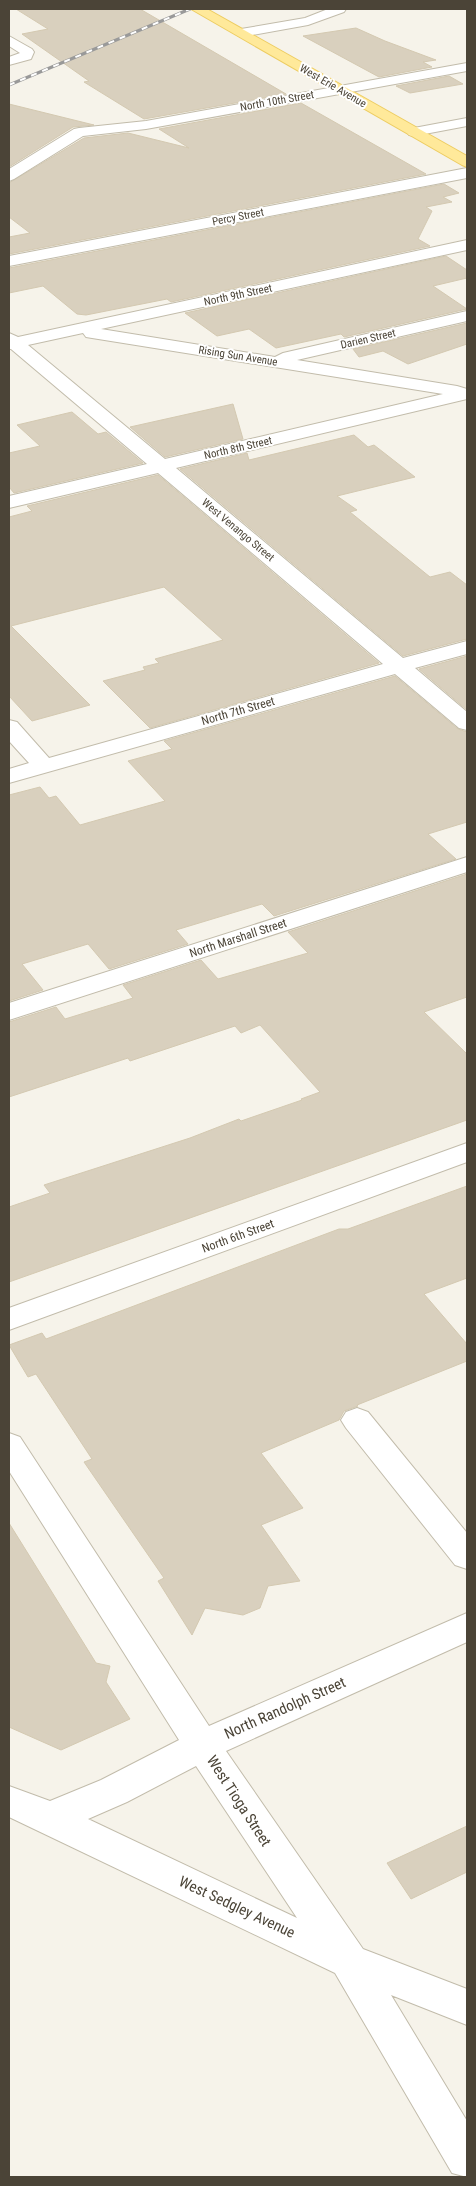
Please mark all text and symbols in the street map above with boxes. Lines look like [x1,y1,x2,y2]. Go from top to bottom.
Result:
street label: West Erie Avenue [297,62,369,110]
street label: North 10th Street [239,88,315,114]
street label: Percy Street [211,206,265,228]
street label: North 9th Street [203,281,273,309]
street label: Darien Street [339,326,397,352]
street label: Rising Sun Avenue [198,343,278,369]
street label: North 8th Street [203,434,273,462]
street label: West Venango Street [199,496,277,564]
street label: North 7th Street [200,694,277,728]
street label: North Marshall Street [188,916,289,960]
street label: North 6th Street [200,1216,276,1256]
street label: North Randolph Street [222,1673,348,1743]
street label: West Tioga Street [203,1752,275,1850]
street label: West Sedgley Avenue [176,1872,298,1942]

